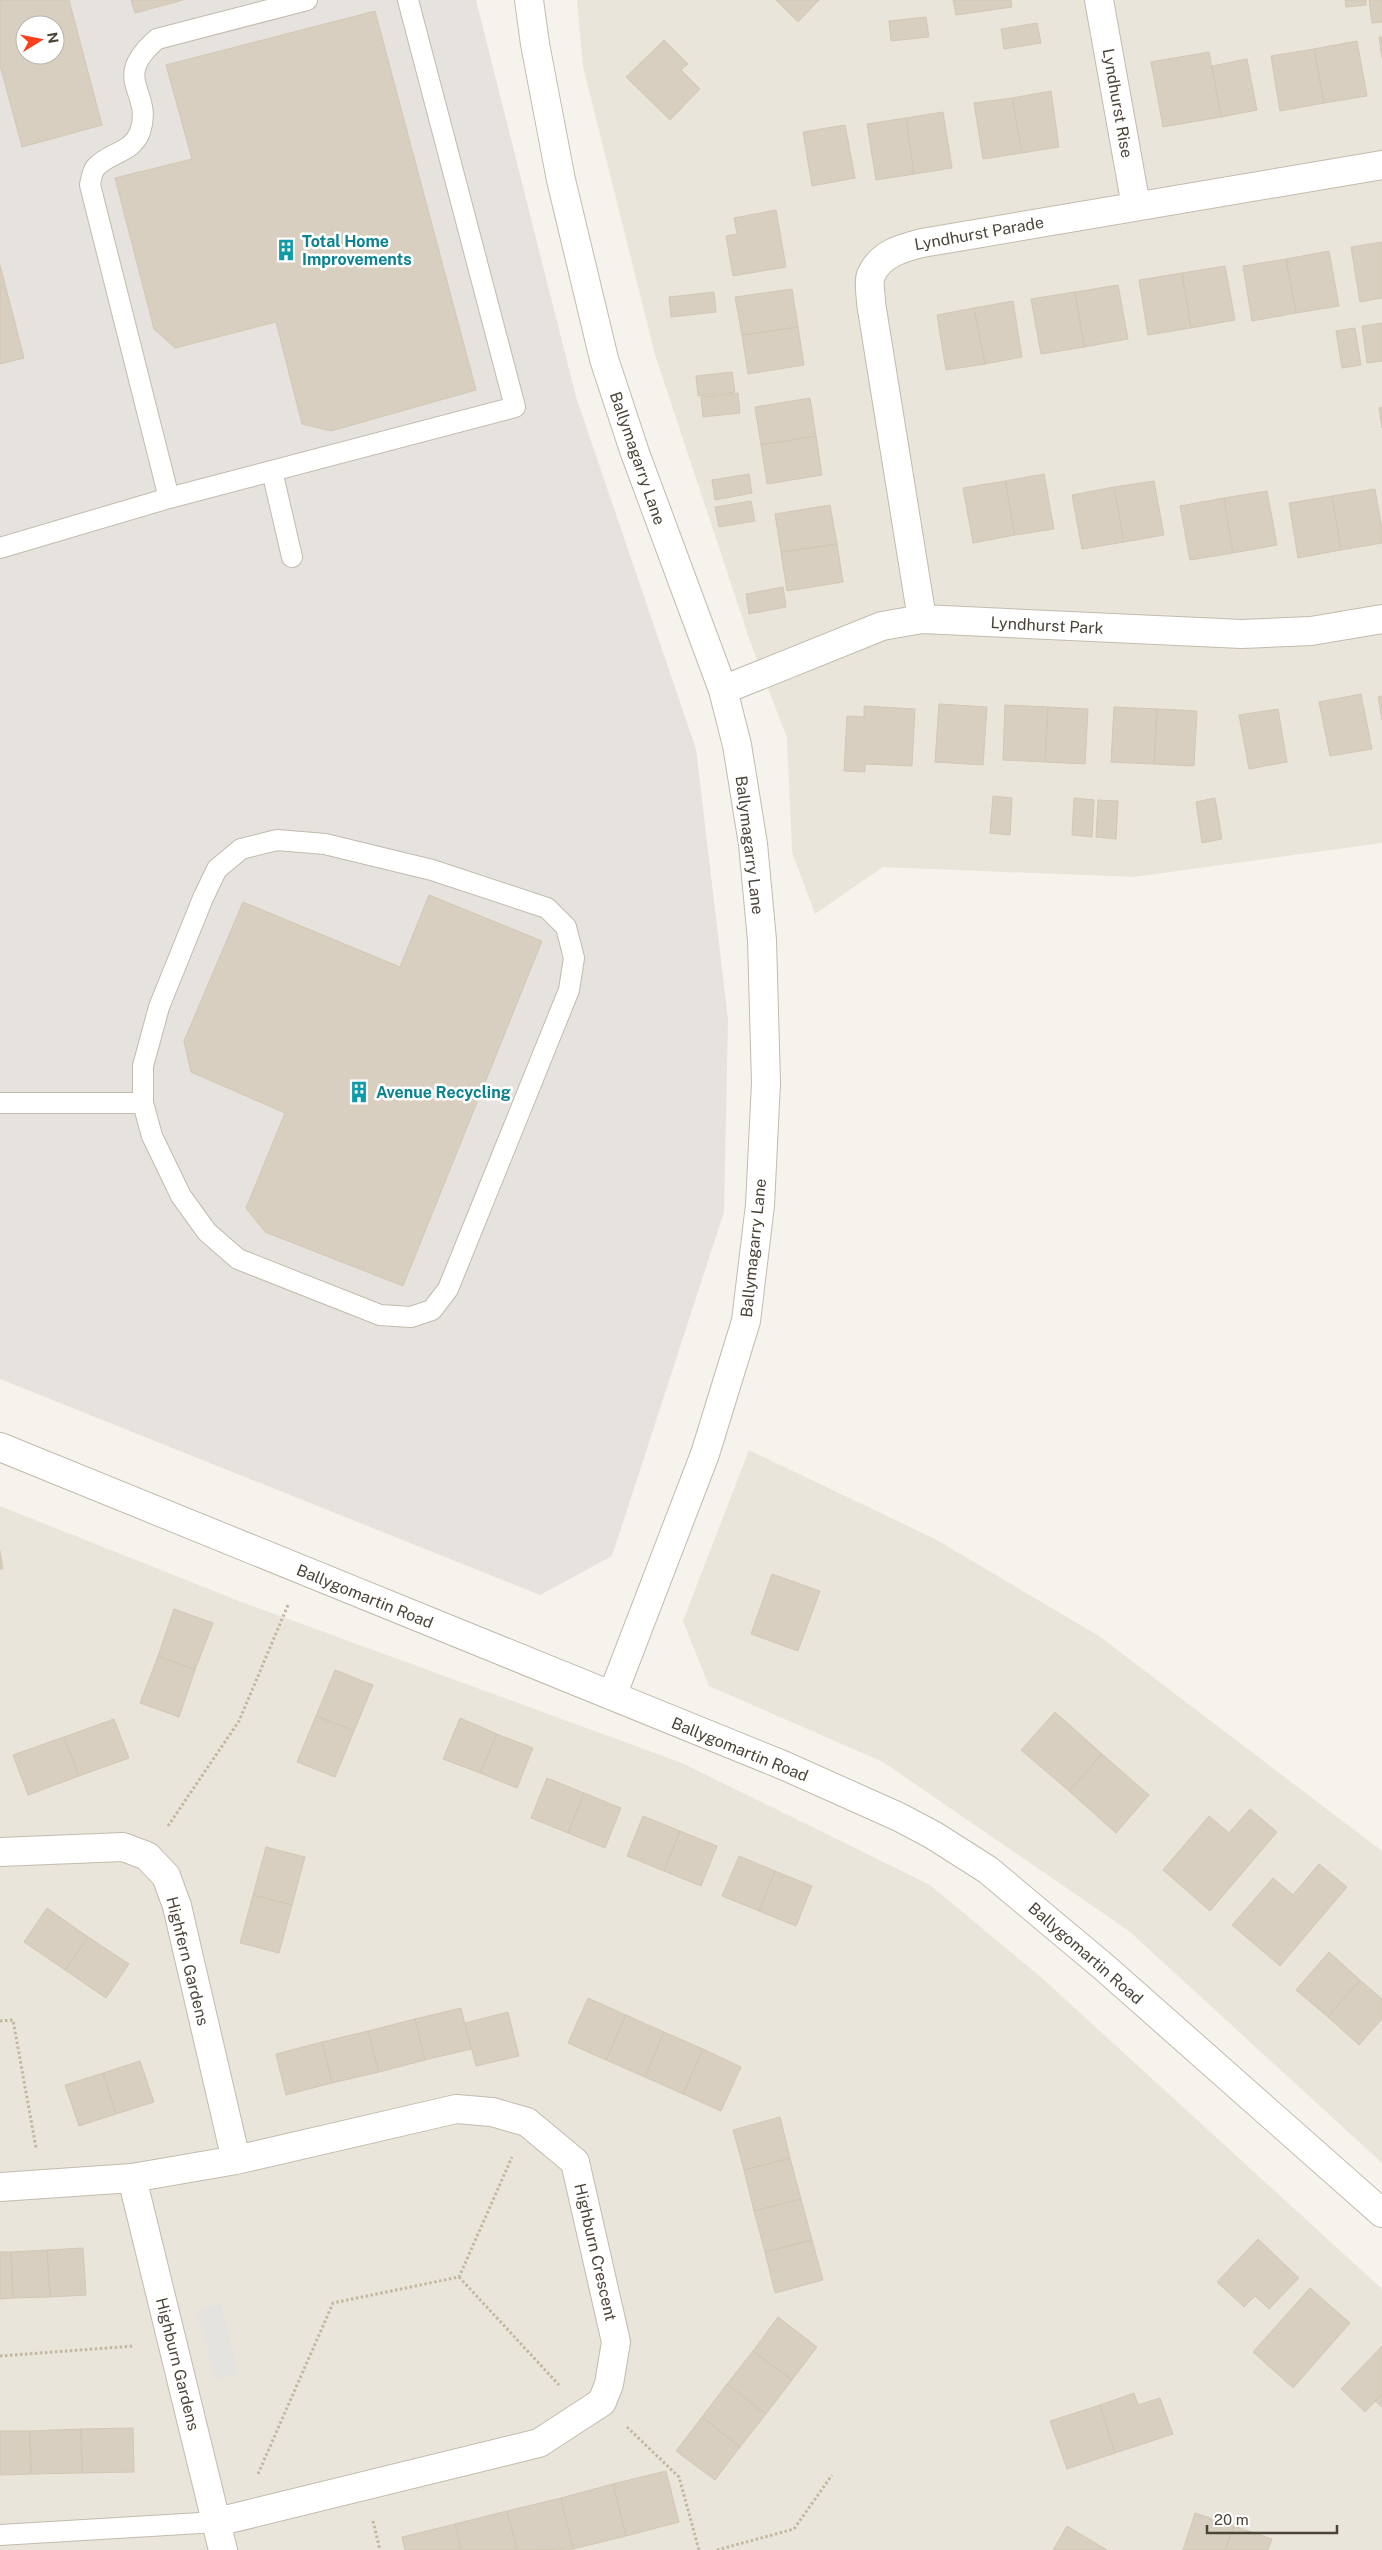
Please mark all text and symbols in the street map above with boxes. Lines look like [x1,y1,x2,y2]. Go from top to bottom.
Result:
north arrow [15,15,65,65]
text: N [44,31,62,45]
street label: Lyndhurst Rise [1099,47,1136,159]
street label: Lyndhurst Parade [913,213,1045,254]
place label: Total Home Improvements [302,232,412,269]
building icon: Total Home Improvements [273,237,299,263]
street label: Ballymagarry Lane [606,389,669,527]
street label: Lyndhurst Park [990,613,1104,638]
street label: Ballymagarry Lane [732,775,767,916]
building icon: Avenue Recycling [346,1079,372,1105]
place label: Avenue Recycling [376,1083,511,1102]
street label: Ballymagarry Lane [737,1178,770,1319]
street label: Ballygomartin Road [294,1560,436,1633]
street label: Ballygomartin Road [669,1713,811,1786]
street label: Highfern Gardens [162,1895,213,2028]
street label: Ballygomartin Road [1024,1898,1147,2008]
street label: Highburn Crescent [570,2181,621,2323]
street label: Highburn Gardens [152,2296,203,2433]
scale bar [1207,2502,1337,2534]
text: 20 m [1214,2511,1249,2528]

